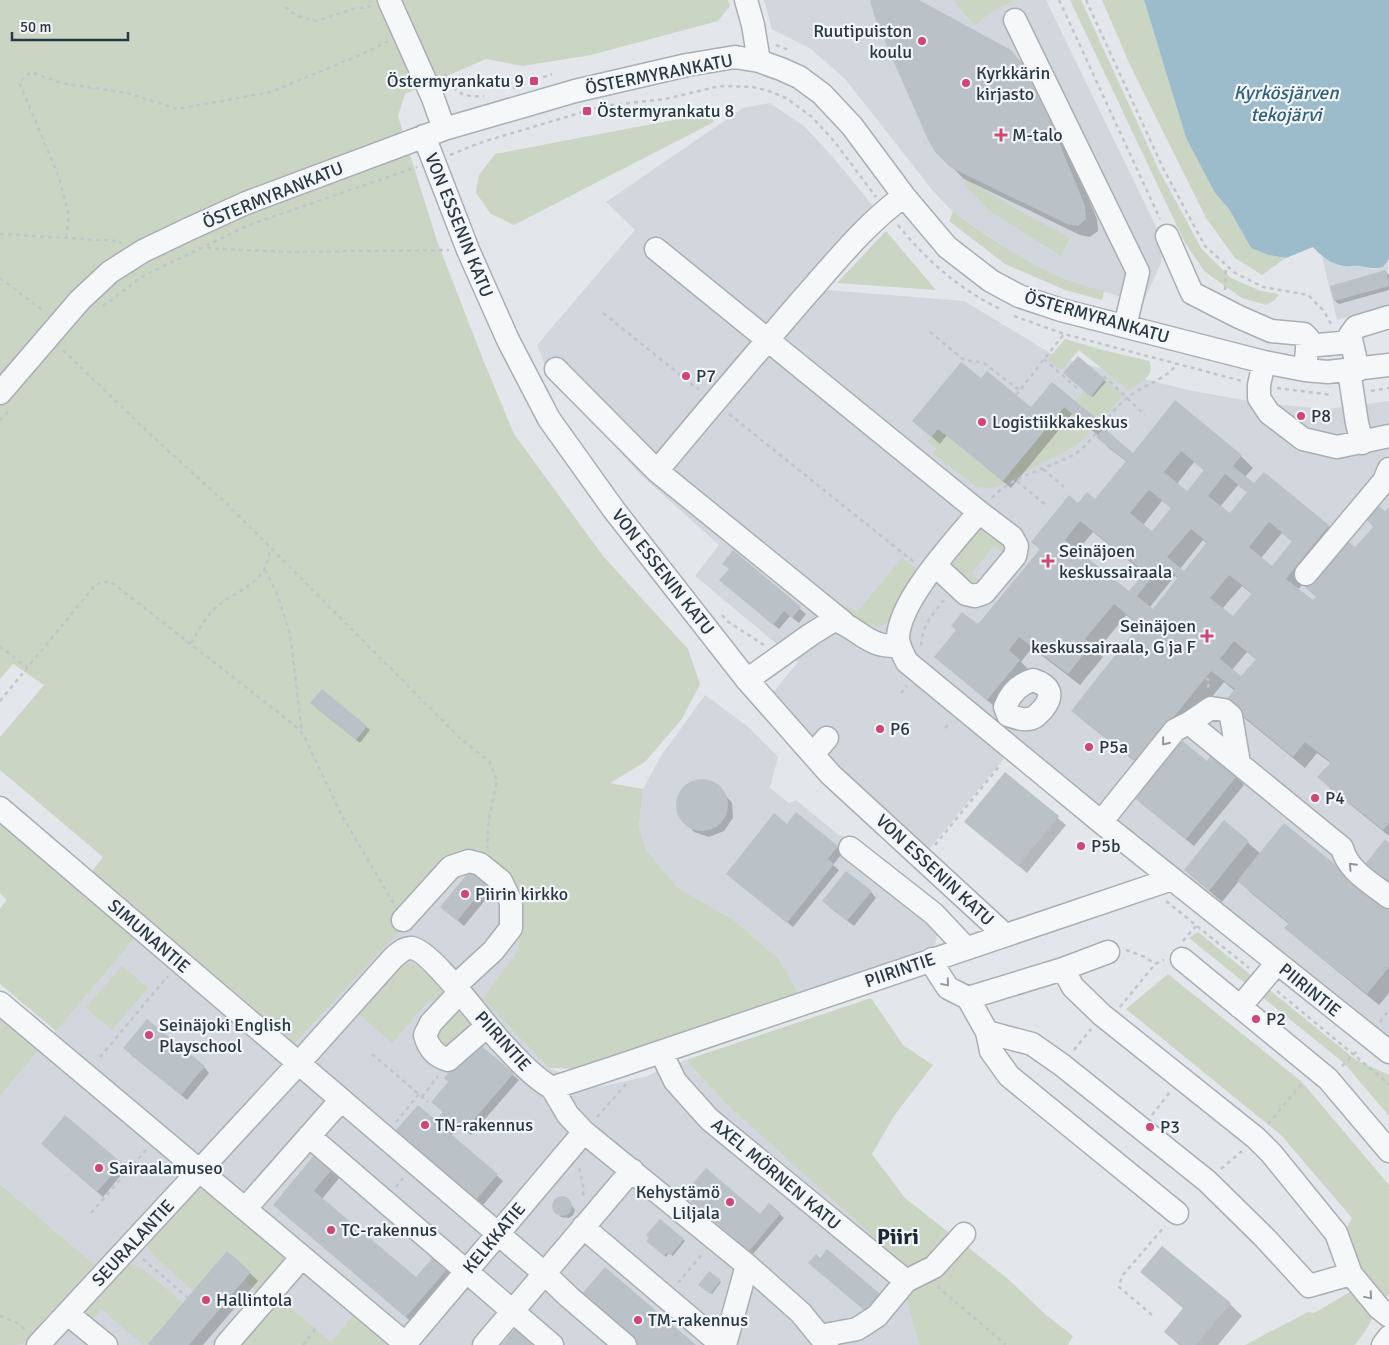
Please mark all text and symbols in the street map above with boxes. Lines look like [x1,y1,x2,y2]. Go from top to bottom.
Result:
scale bar [12,10,129,42]
text: 50 m [20,18,51,36]
place label: Ruutipuiston koulu [813,20,912,63]
marker: Ruutipuiston koulu [916,35,928,47]
street label: ÖSTERMYRANKATU [583,49,735,99]
place label: Kyrkkärin kirjasto [976,62,1050,105]
place label: Östermyrankatu 9 [387,70,524,92]
marker: Östermyrankatu 9 [528,75,540,87]
marker: Kyrkkärin kirjasto [960,77,972,89]
water label: Kyrkösjärven tekojärvi [1234,81,1339,127]
place label: Östermyrankatu 8 [597,100,734,122]
marker: Östermyrankatu 8 [581,105,593,117]
place label: M-talo [1012,124,1063,146]
marker: M-talo [994,128,1008,142]
street label: VON ESSENIN KATU [420,150,498,300]
street label: ÖSTERMYRANKATU [199,157,347,233]
street label: ÖSTERMYRANKATU [1022,286,1172,348]
place label: P7 [696,365,716,387]
marker: P7 [680,370,692,382]
place label: P8 [1311,405,1331,427]
marker: P8 [1295,410,1307,422]
place label: Logistiikkakeskus [992,411,1128,433]
marker: Logistiikkakeskus [976,416,988,428]
street label: VON ESSENIN KATU [607,505,719,639]
place label: Seinäjoen keskussairaala [1059,540,1172,583]
marker: Seinäjoen keskussairaala [1041,554,1055,568]
place label: Seinäjoen keskussairaala, G ja F [1031,615,1196,658]
marker: Seinäjoen keskussairaala, G ja F [1200,629,1214,643]
place label: P6 [890,718,910,740]
marker: P6 [874,723,886,735]
place label: P5a [1099,736,1128,758]
one-way arrow [1163,736,1171,745]
marker: P5a [1083,741,1095,753]
place label: P4 [1325,787,1345,809]
marker: P4 [1309,792,1321,804]
street label: VON ESSENIN KATU [871,810,999,930]
place label: P5b [1091,835,1120,857]
marker: P5b [1075,840,1087,852]
one-way arrow [1349,863,1358,872]
place label: Piirin kirkko [475,883,568,905]
marker: Piirin kirkko [459,888,471,900]
street label: SIMUNANTIE [103,894,195,978]
street label: PIIRINTIE [862,948,938,992]
street label: PIIRINTIE [1275,958,1345,1022]
one-way arrow [940,977,949,986]
street label: PIIRINTIE [470,1006,536,1076]
place label: P2 [1266,1008,1286,1030]
marker: P2 [1250,1013,1262,1025]
place label: Seinäjoki English Playschool [159,1014,291,1057]
marker: Seinäjoki English Playschool [143,1029,155,1041]
street label: AXEL MÖRNEN KATU [707,1113,845,1235]
place label: TN-rakennus [435,1114,533,1136]
place label: P3 [1160,1116,1180,1138]
marker: TN-rakennus [419,1119,431,1131]
marker: P3 [1144,1121,1156,1133]
place label: Sairaalamuseo [109,1157,223,1179]
marker: Sairaalamuseo [93,1162,105,1174]
place label: Kehystämö Liljala [636,1181,720,1224]
street label: SEURALANTIE [87,1195,179,1291]
marker: Kehystämö Liljala [724,1196,736,1208]
street label: KELKKATIE [458,1198,530,1278]
place label: TC-rakennus [341,1219,437,1241]
district label: Piiri [877,1223,919,1250]
marker: TC-rakennus [325,1224,337,1236]
place label: Hallintola [216,1289,292,1311]
one-way arrow [1364,1290,1373,1299]
marker: Hallintola [200,1294,212,1306]
place label: TM-rakennus [648,1309,748,1331]
marker: TM-rakennus [632,1314,644,1326]

